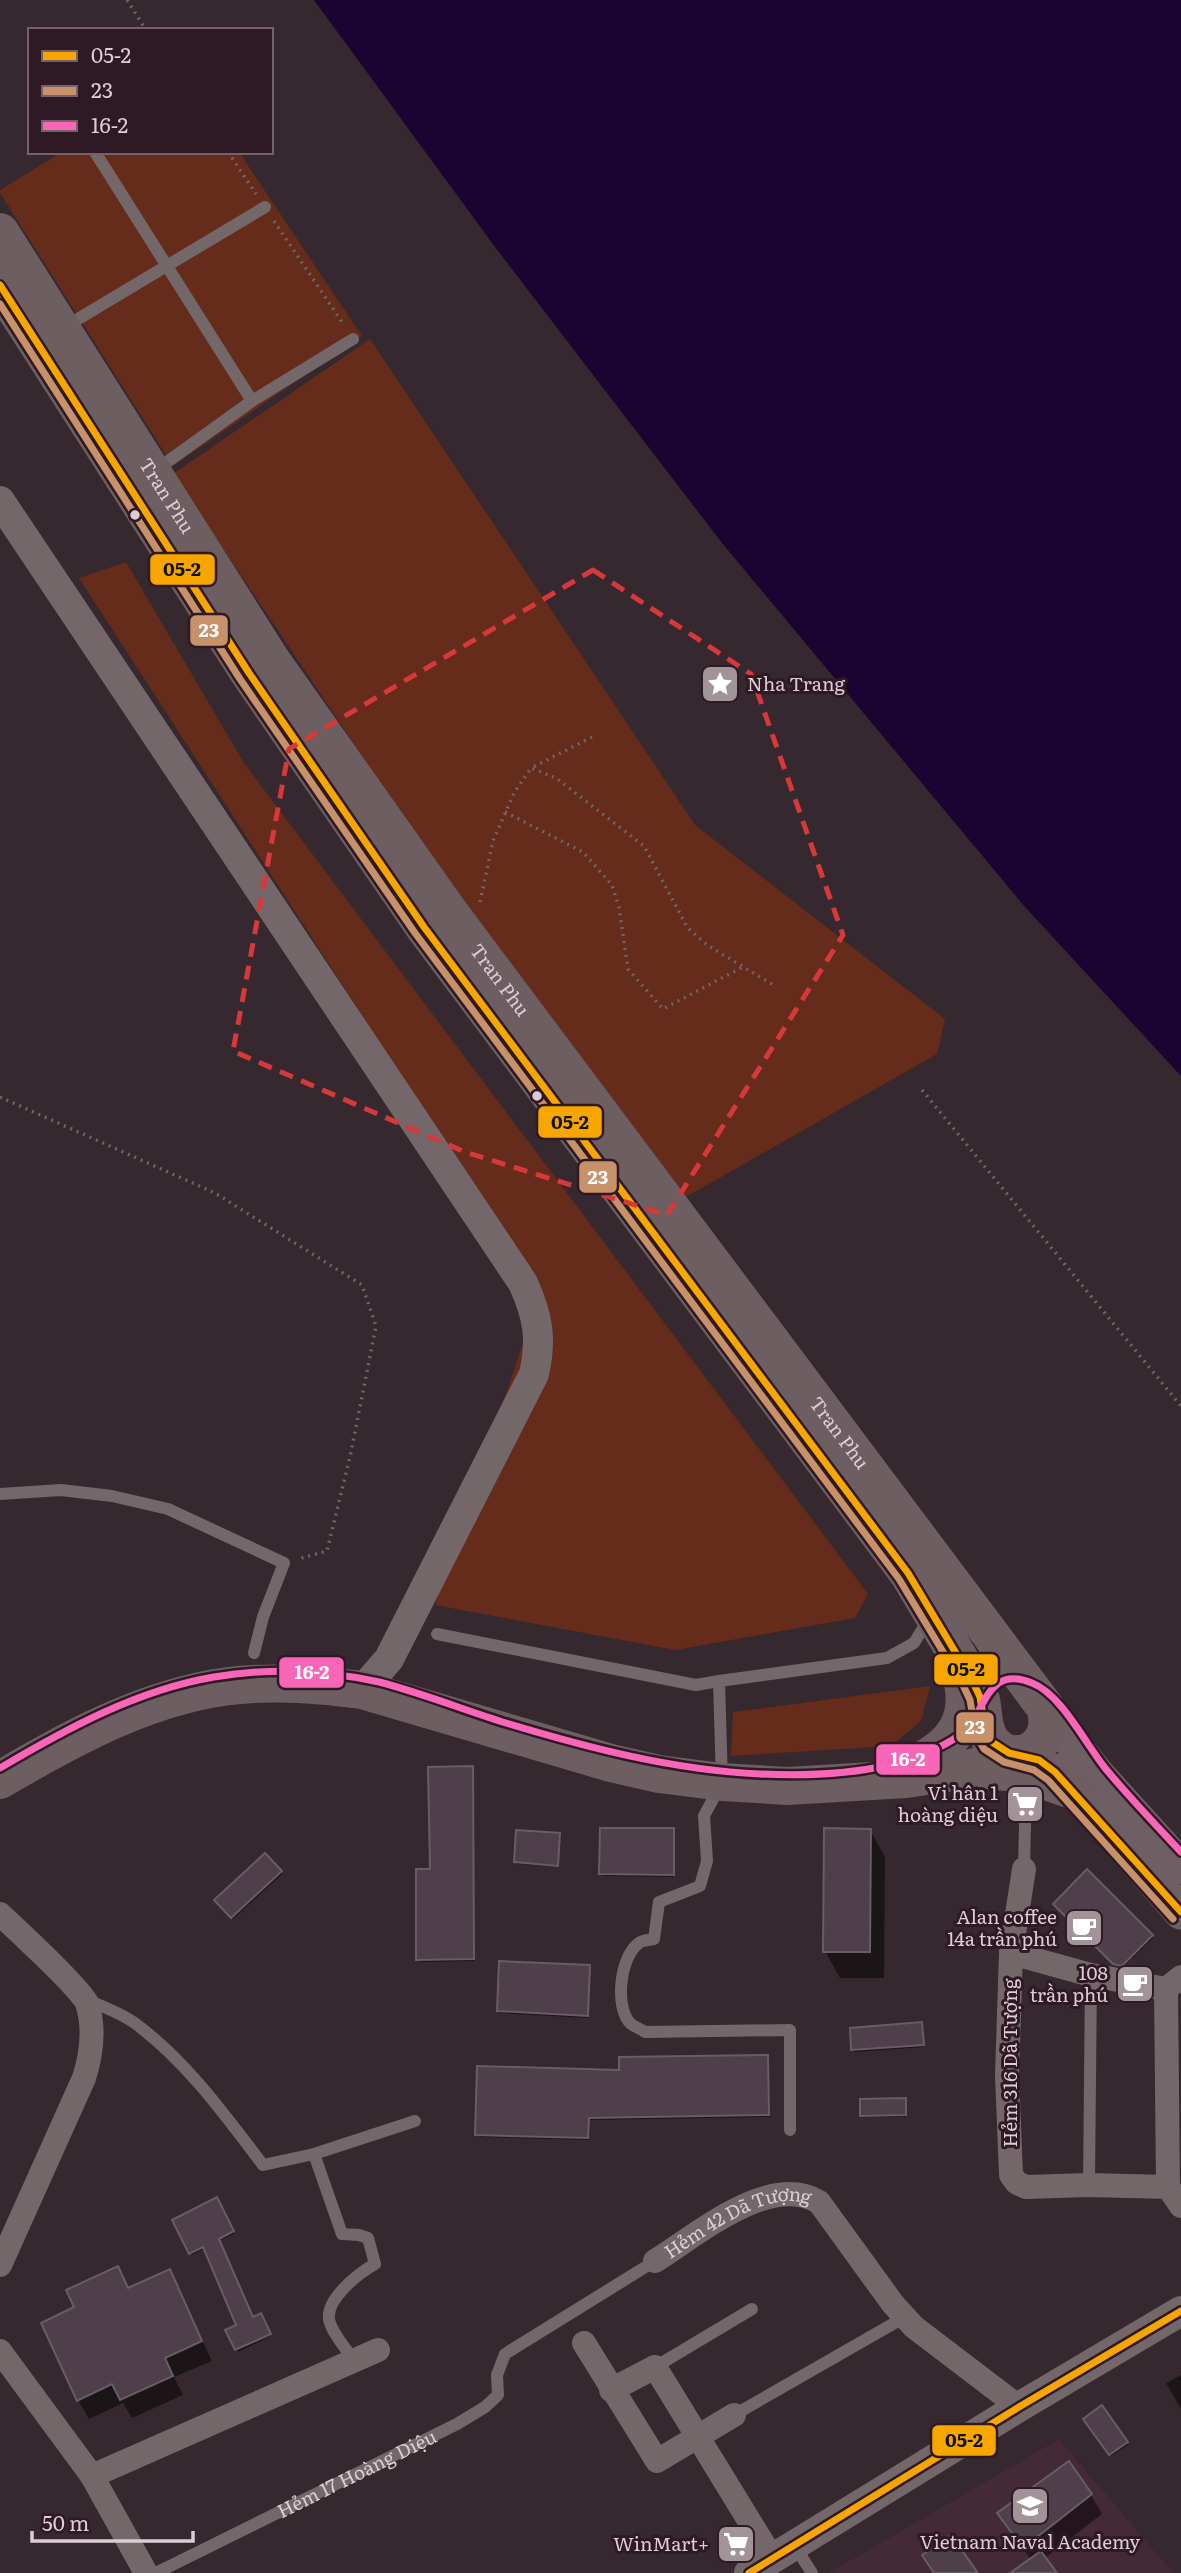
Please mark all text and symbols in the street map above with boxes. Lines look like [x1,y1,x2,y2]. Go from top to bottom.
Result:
legend [28,28,273,154]
text: 05-2 [91,38,131,69]
text: 23 [91,73,113,104]
text: 16-2 [91,108,128,139]
street label: Tran Phu [133,452,202,538]
unlabelled marker [128,508,142,522]
line badge: 05-2 [149,553,216,586]
text: 05-2 [163,554,201,582]
line badge: 23 [189,614,229,647]
text: 23 [199,615,219,643]
place icon: Nha Trang [699,663,741,705]
place label: Nha Trang [747,669,845,697]
street label: Tran Phu [464,937,537,1022]
unlabelled marker [530,1089,544,1103]
line badge: 05-2 [537,1105,603,1139]
text: 05-2 [551,1107,589,1135]
line badge: 23 [578,1160,618,1194]
text: 23 [588,1162,608,1190]
street label: Tran Phu [804,1390,877,1474]
line badge: 05-2 [933,1653,999,1686]
text: 05-2 [947,1654,985,1682]
line badge: 16-2 [278,1656,345,1689]
text: 16-2 [295,1657,329,1685]
line badge: 23 [955,1711,995,1744]
text: 23 [965,1712,985,1740]
line badge: 16-2 [875,1743,941,1776]
text: 16-2 [891,1744,925,1772]
place label: Vi hân 1 hoàng diệu [898,1778,998,1828]
supermarket icon: Vi hân 1 hoàng diệu [1004,1783,1046,1825]
place label: Alan coffee 14a trần phú [947,1902,1057,1952]
cafe icon: Alan coffee 14a trần phú [1063,1907,1105,1949]
place label: 108 trần phú [1030,1958,1108,2008]
cafe icon: 108 trần phú [1114,1963,1156,2005]
street label: Hẻm 316 Dã Tượng [995,1978,1023,2148]
street label: Hẻm 42 Dã Tượng [658,2179,816,2264]
street label: Hẻm 17 Hoàng Diệu [272,2421,441,2524]
line badge: 05-2 [931,2424,997,2457]
text: 05-2 [945,2425,983,2453]
school or university icon: Vietnam Naval Academy [1009,2485,1051,2527]
scale bar [32,2500,192,2544]
text: 50 m [42,2506,89,2537]
supermarket icon: WinMart+ [715,2523,757,2565]
place label: Vietnam Naval Academy [920,2527,1140,2555]
place label: WinMart+ [613,2529,709,2557]

